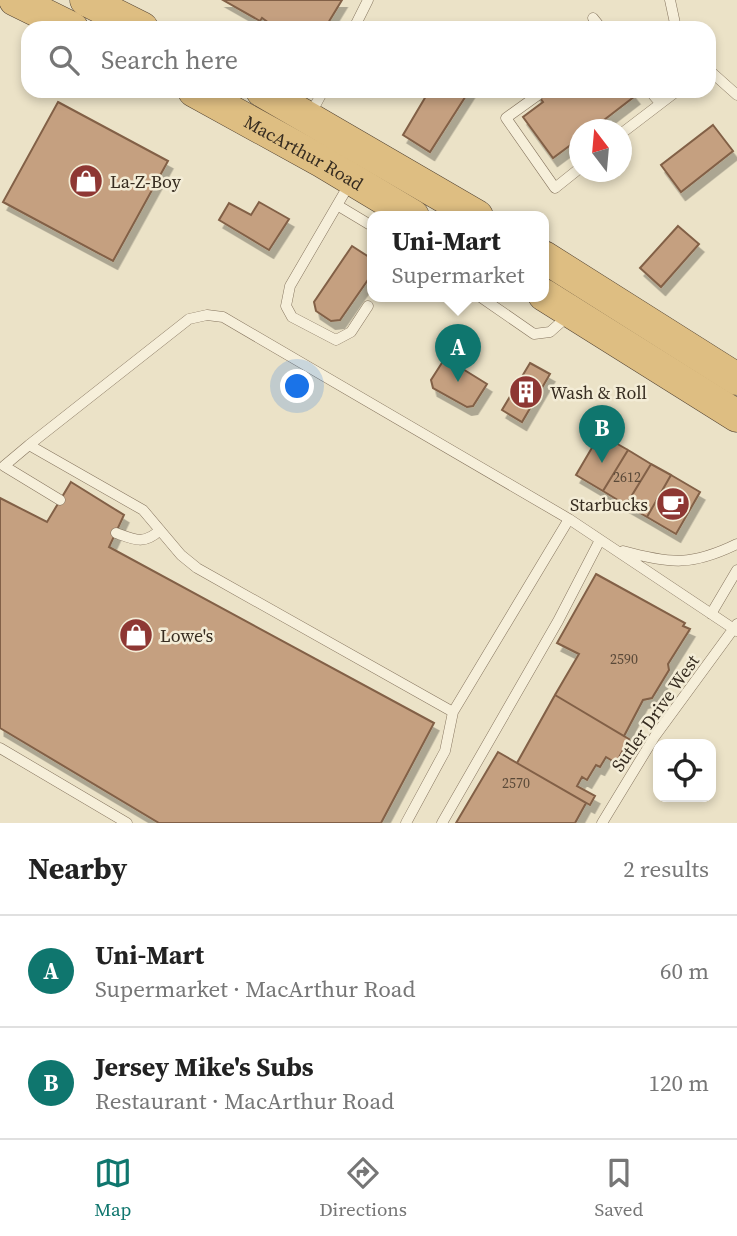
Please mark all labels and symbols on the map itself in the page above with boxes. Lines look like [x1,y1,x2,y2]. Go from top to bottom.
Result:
street label: MacArthur Road [240,109,368,196]
north arrow [569,119,632,182]
shop icon: La-Z-Boy [67,162,105,200]
place label: La-Z-Boy [110,169,182,194]
pin: A [435,324,481,382]
your location [280,369,314,403]
building icon: Wash & Roll [507,373,545,411]
place label: Wash & Roll [550,380,647,405]
pin: B [579,405,625,463]
house number: 2612 [613,467,641,487]
cafe icon: Starbucks [654,485,692,523]
place label: Starbucks [570,492,648,517]
shop icon: Lowe's [117,616,155,654]
place label: Lowe's [160,623,214,648]
street label: Sutler Drive West [605,649,705,777]
house number: 2590 [610,649,638,669]
house number: 2570 [502,773,530,793]

